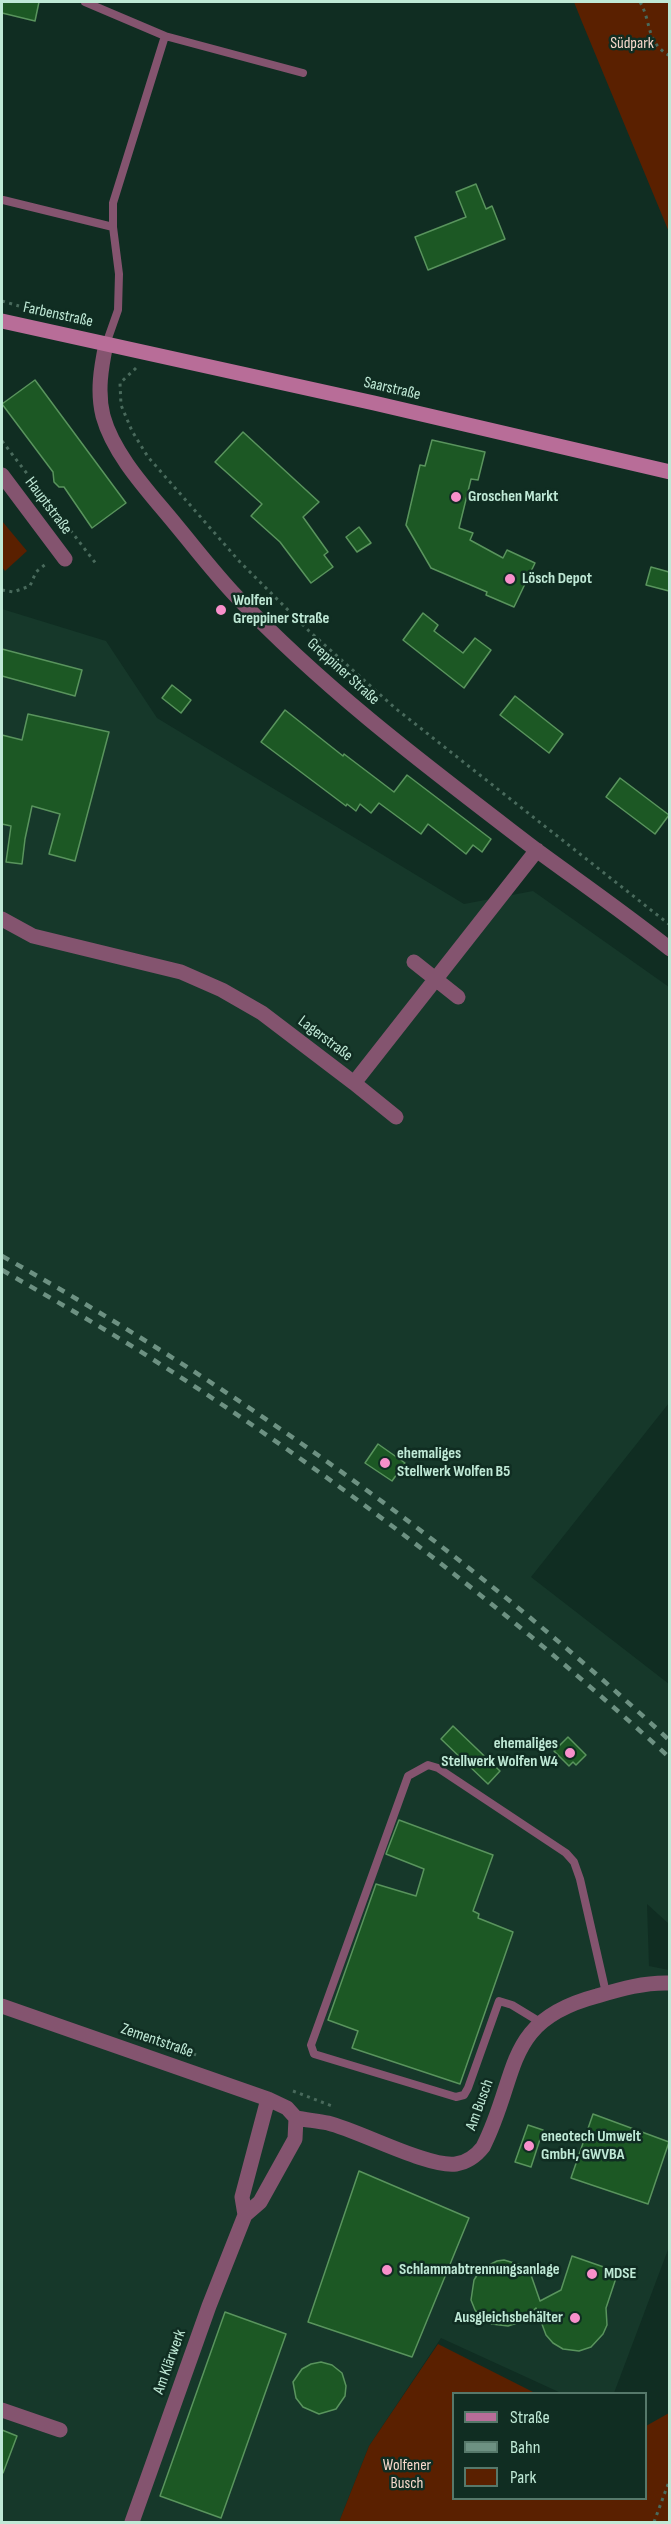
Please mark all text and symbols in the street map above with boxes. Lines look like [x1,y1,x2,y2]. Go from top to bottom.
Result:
park label: Südpark [610,34,654,54]
street label: Farbenstraße [21,298,95,332]
street label: Saarstraße [362,373,422,405]
street label: Hauptstraße [20,474,76,538]
place label: Groschen Markt [468,487,558,507]
marker: Groschen Markt [449,490,463,504]
place label: Lösch Depot [522,569,592,589]
marker: Lösch Depot [503,572,517,586]
place label: Wolfen Greppiner Straße [233,591,329,629]
marker: Wolfen Greppiner Straße [214,603,228,617]
street label: Greppiner Straße [303,634,383,710]
street label: Lagerstraße [294,1012,356,1066]
place label: ehemaliges Stellwerk Wolfen B5 [397,1444,510,1482]
marker: ehemaliges Stellwerk Wolfen B5 [378,1456,392,1470]
place label: ehemaliges Stellwerk Wolfen W4 [441,1734,558,1772]
marker: ehemaliges Stellwerk Wolfen W4 [563,1746,577,1760]
street label: Zementstraße [118,2020,196,2062]
street label: Am Busch [462,2077,498,2133]
place label: eneotech Umwelt GmbH, GWVBA [541,2127,641,2165]
marker: eneotech Umwelt GmbH, GWVBA [522,2139,536,2153]
place label: Schlammabtrennungsanlage [399,2260,560,2280]
marker: Schlammabtrennungsanlage [380,2263,394,2277]
place label: MDSE [604,2264,636,2284]
marker: MDSE [585,2267,599,2281]
place label: Ausgleichsbehälter [455,2308,563,2328]
marker: Ausgleichsbehälter [568,2311,582,2325]
street label: Am Klärwerk [149,2327,191,2397]
legend [452,2392,647,2500]
text: Straße [510,2407,550,2428]
text: Bahn [510,2437,540,2458]
park label: Wolfener Busch [383,2456,431,2494]
text: Park [510,2467,536,2488]

